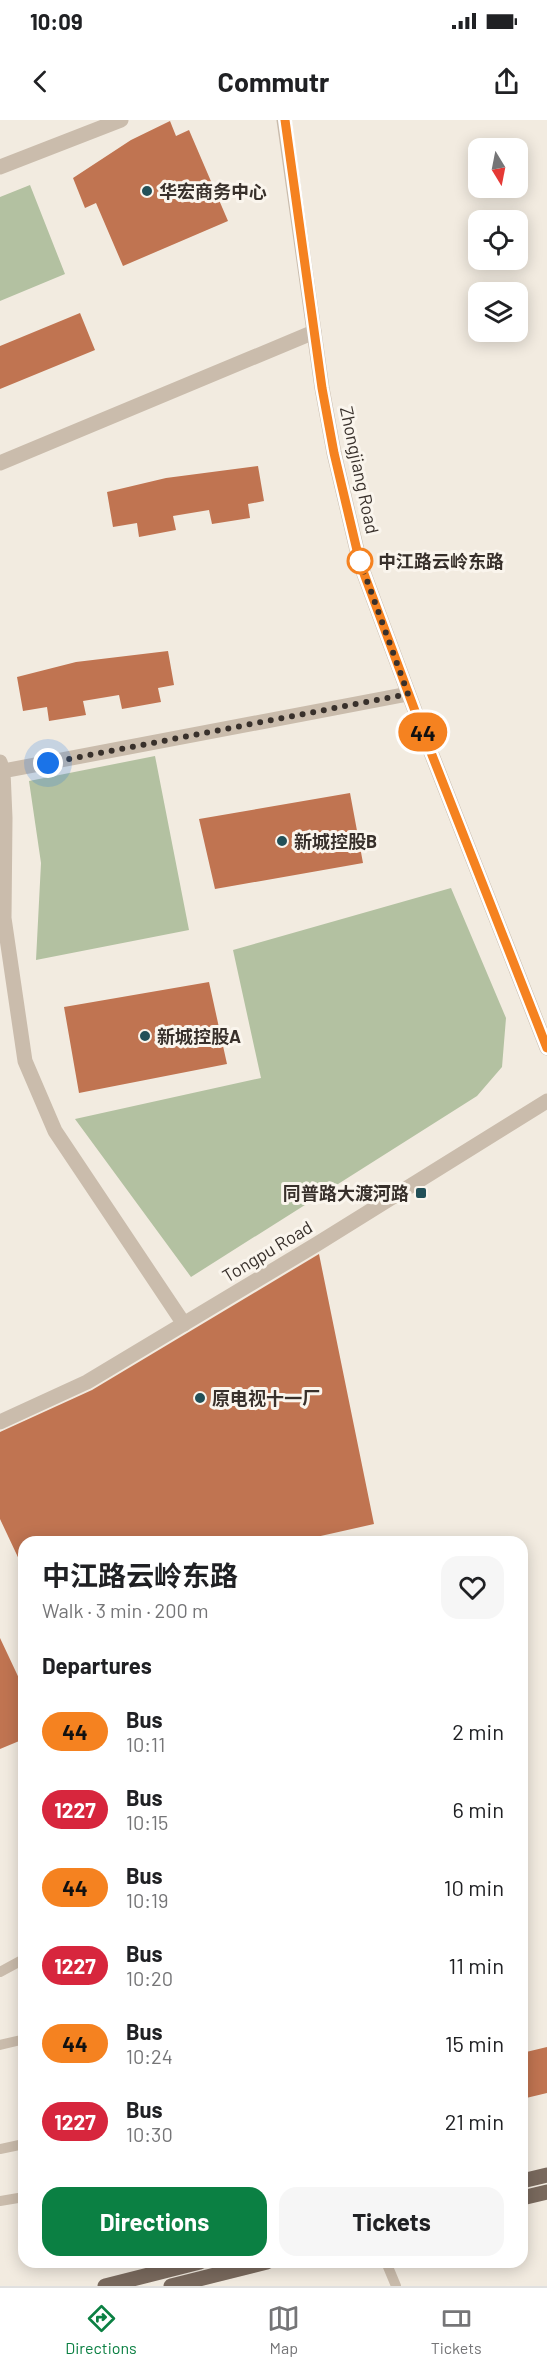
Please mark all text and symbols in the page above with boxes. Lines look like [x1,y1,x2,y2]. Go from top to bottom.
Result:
text: 10:09 [30,8,83,34]
icon: back [24,65,57,98]
text: Commutr [218,65,329,97]
icon: share [490,65,523,98]
north arrow [468,138,528,198]
map controls [468,138,528,342]
place label: 华宏商务中心 [159,180,267,202]
marker: 华宏商务中心 [140,184,154,198]
button: locate [468,210,528,270]
button: layers [468,282,528,342]
street label: Zhongjiang Road [336,404,384,536]
marker: 中江路云岭东路 [347,548,373,574]
place label: 中江路云岭东路 [378,550,504,572]
line badge: 44 [396,712,450,752]
text: 44 [410,720,436,745]
your location [33,748,63,778]
place label: 新城控股B [294,830,377,852]
marker: 新城控股B [275,834,289,848]
place label: 新城控股A [157,1025,241,1047]
marker: 新城控股A [138,1029,152,1043]
place label: 同普路大渡河路 [283,1182,409,1204]
marker: 同普路大渡河路 [414,1186,428,1200]
street label: Tongpu Road [218,1216,316,1286]
place label: 原电视十一厂 [212,1387,320,1409]
marker: 原电视十一厂 [193,1391,207,1405]
button: heart [441,1556,504,1619]
text: 中江路云岭东路 [42,1558,238,1592]
text: Walk · 3 min · 200 m [42,1598,208,1622]
text: Departures [42,1652,152,1678]
text: Bus [126,1706,163,1732]
text: 2 min [452,1718,504,1744]
text: 44 [62,1719,88,1744]
text: 10:11 [126,1732,165,1756]
text: Bus [126,1784,163,1810]
text: 6 min [453,1796,504,1822]
text: 1227 [54,1797,96,1822]
text: 10:15 [126,1810,168,1834]
text: Bus [126,1862,163,1888]
text: 10 min [444,1874,504,1900]
text: 44 [62,1875,88,1900]
text: 10:19 [126,1888,169,1912]
text: Bus [126,1940,163,1966]
text: 11 min [448,1952,504,1978]
text: 1227 [54,1953,96,1978]
text: 10:20 [126,1966,173,1990]
text: Bus [126,2018,163,2044]
text: 15 min [445,2030,504,2056]
text: 44 [62,2031,88,2056]
text: 10:24 [126,2044,173,2068]
text: Bus [126,2096,163,2122]
text: 21 min [445,2108,504,2134]
text: 1227 [54,2109,96,2134]
text: 10:30 [126,2122,173,2146]
button: Directions [42,2187,267,2256]
button: Tickets [279,2187,504,2256]
tab: Directions [65,2302,137,2357]
tab: Map [267,2302,300,2357]
tab: Tickets [431,2302,482,2357]

